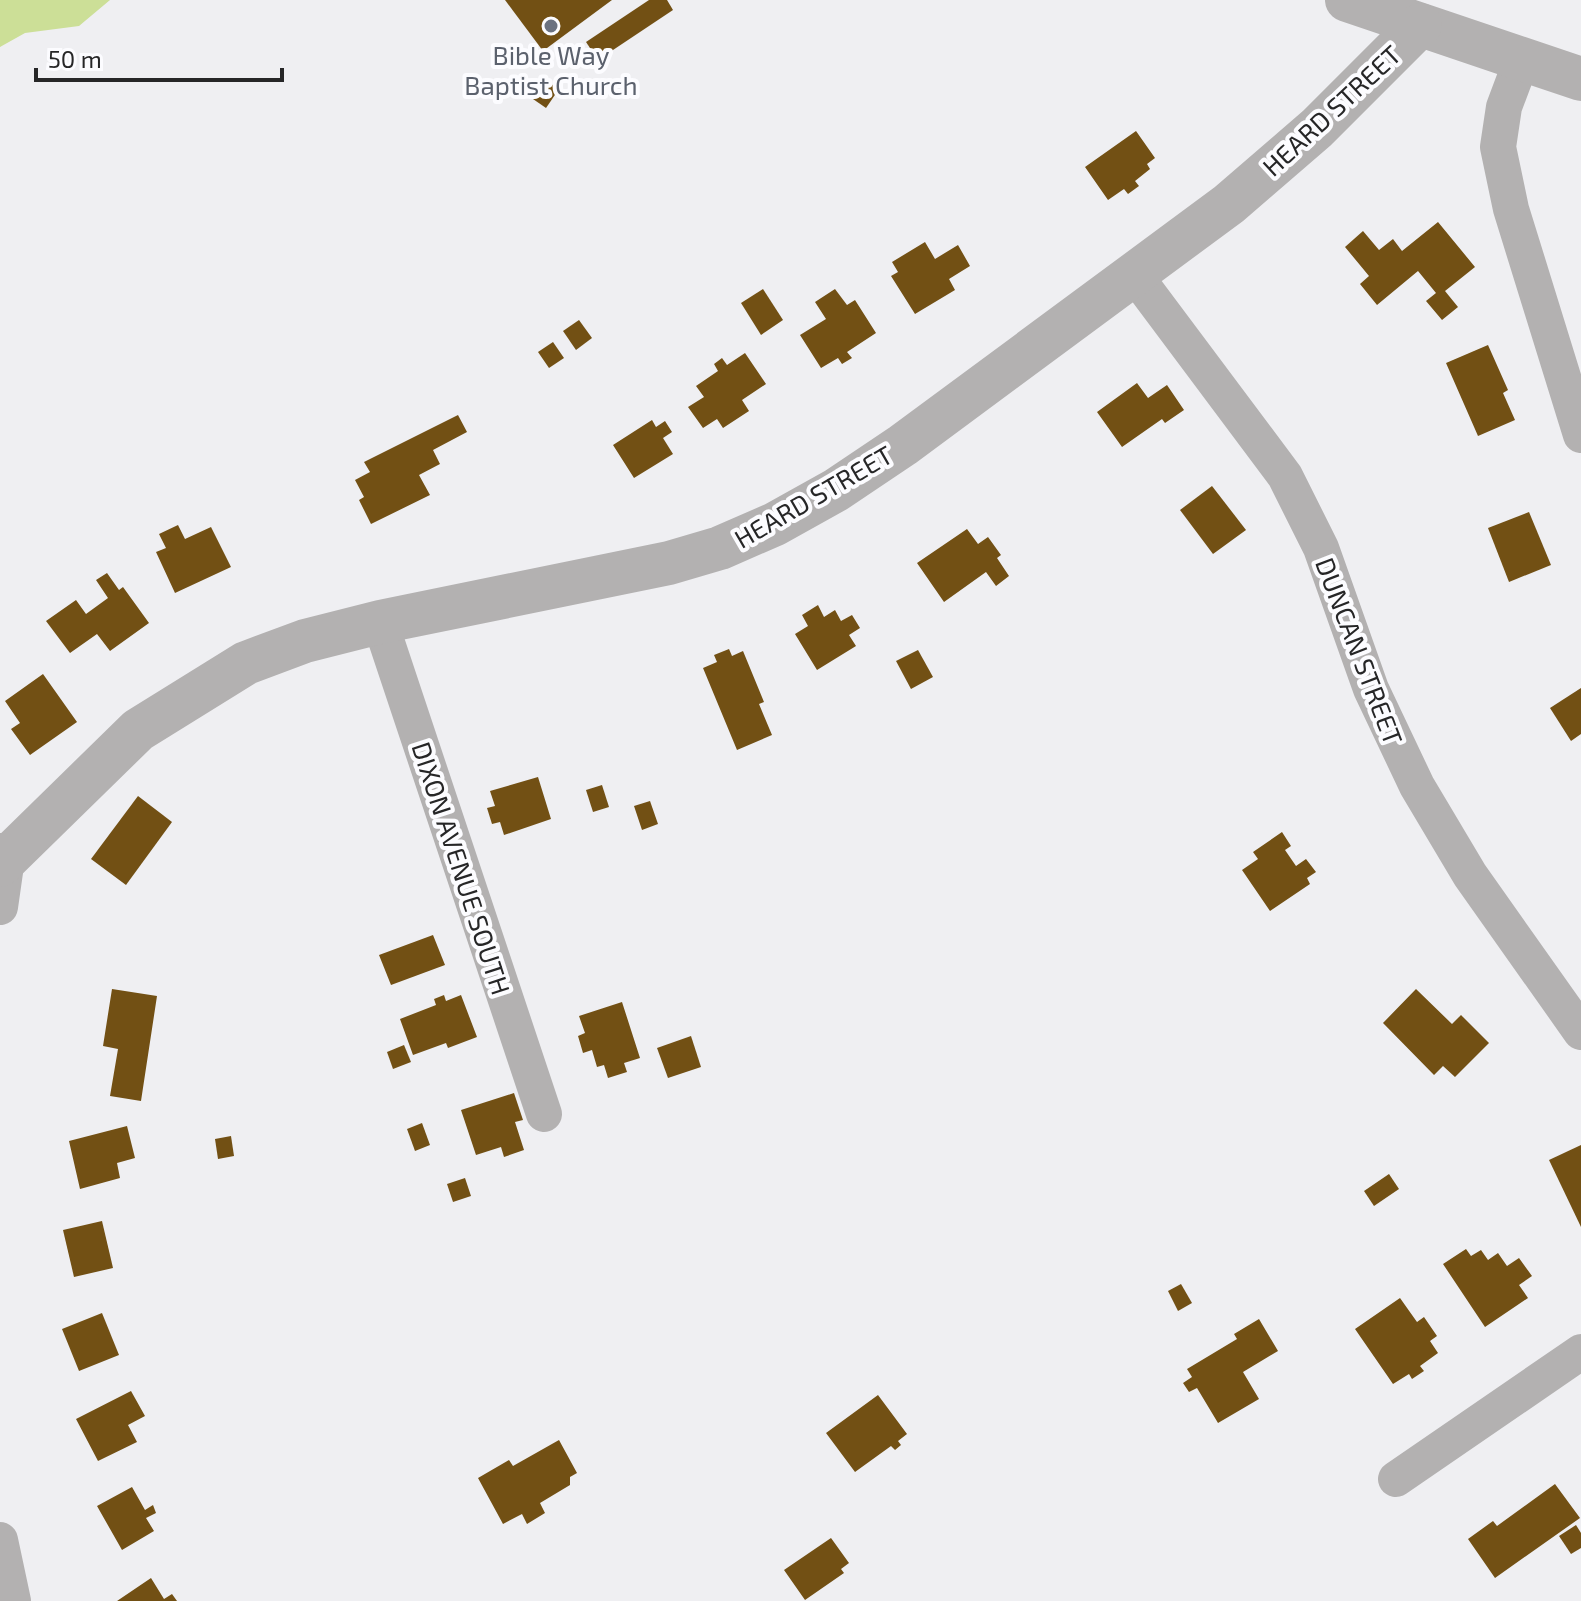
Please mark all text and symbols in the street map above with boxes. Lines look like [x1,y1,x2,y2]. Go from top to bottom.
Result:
marker: Bible Way Baptist Church [542,17,560,35]
scale bar [36,32,282,82]
street label: HEARD STREET [1256,38,1406,182]
place label: Bible Way Baptist Church [464,39,638,100]
text: 50 m [48,44,102,73]
street label: HEARD STREET [729,438,897,554]
street label: DUNCAN STREET [1310,553,1410,749]
street label: DIXON AVENUE SOUTH [407,738,517,998]

